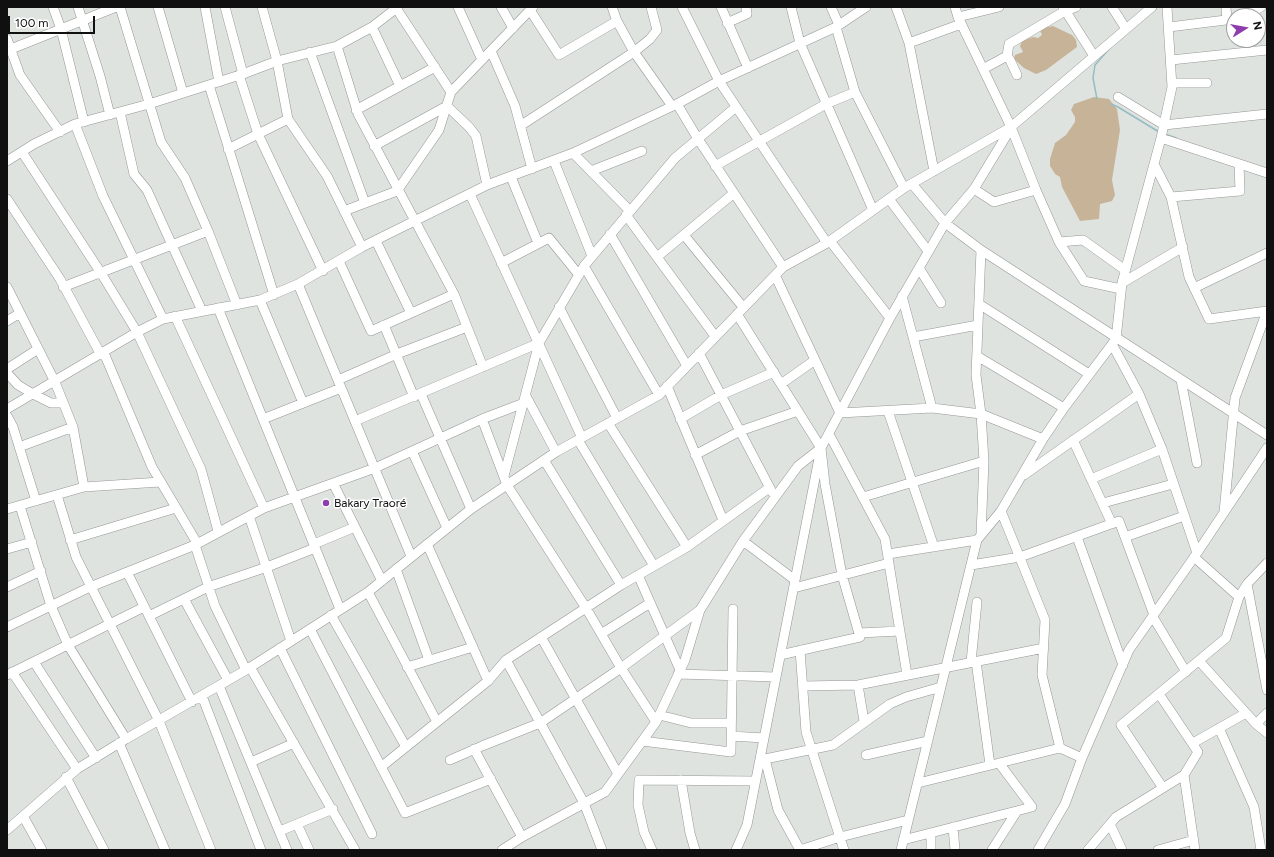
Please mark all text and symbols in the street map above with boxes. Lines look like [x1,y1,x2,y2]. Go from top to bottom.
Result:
scale bar [10,8,97,34]
north arrow [1226,8,1266,48]
text: 100 m [15,16,49,30]
text: N [1250,20,1264,31]
place label: Bakary Traoré [334,496,406,510]
marker: Bakary Traoré [321,498,331,508]

